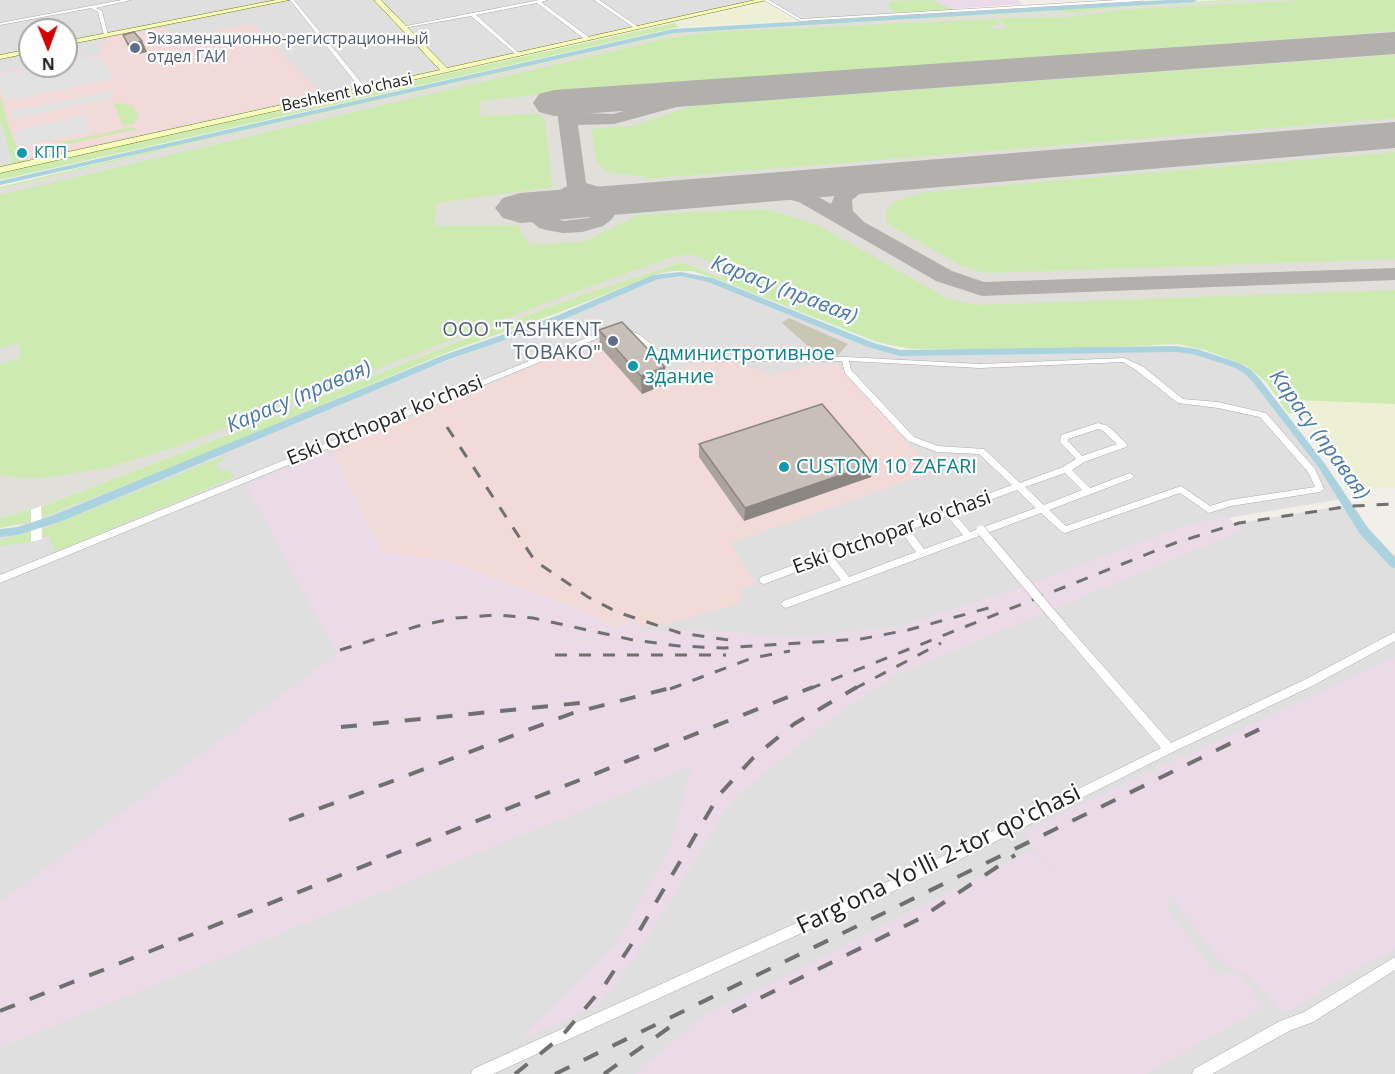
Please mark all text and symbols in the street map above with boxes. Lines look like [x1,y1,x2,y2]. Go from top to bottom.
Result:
north arrow [18,18,78,78]
place label: Экзаменационно-регистрационный отдел ГАИ [147,29,429,67]
marker: Экзаменационно-регистрационный отдел ГАИ [128,41,142,55]
text: N [42,53,55,75]
street label: Beshkent ko'chasi [280,70,414,116]
place label: КПП [34,143,67,163]
marker: КПП [15,146,29,160]
water label: Карасу (правая) [707,251,861,329]
place label: OOO "TASHKENT TOBAKO" [442,318,601,365]
marker: OOO "TASHKENT TOBAKO" [606,334,620,348]
place label: Администротивное здание [645,342,835,389]
water label: Карасу (правая) [223,355,375,439]
marker: Администротивное здание [626,359,640,373]
water label: Карасу (правая) [1263,365,1375,505]
street label: Eski Otchopar ko'chasi [284,371,486,471]
place label: CUSTOM 10 ZAFARI [796,455,977,479]
marker: CUSTOM 10 ZAFARI [777,460,791,474]
street label: Eski Otchopar ko'chasi [790,486,994,580]
street label: Farg'ona Yo'lli 2-tor qo'chasi [792,779,1086,941]

